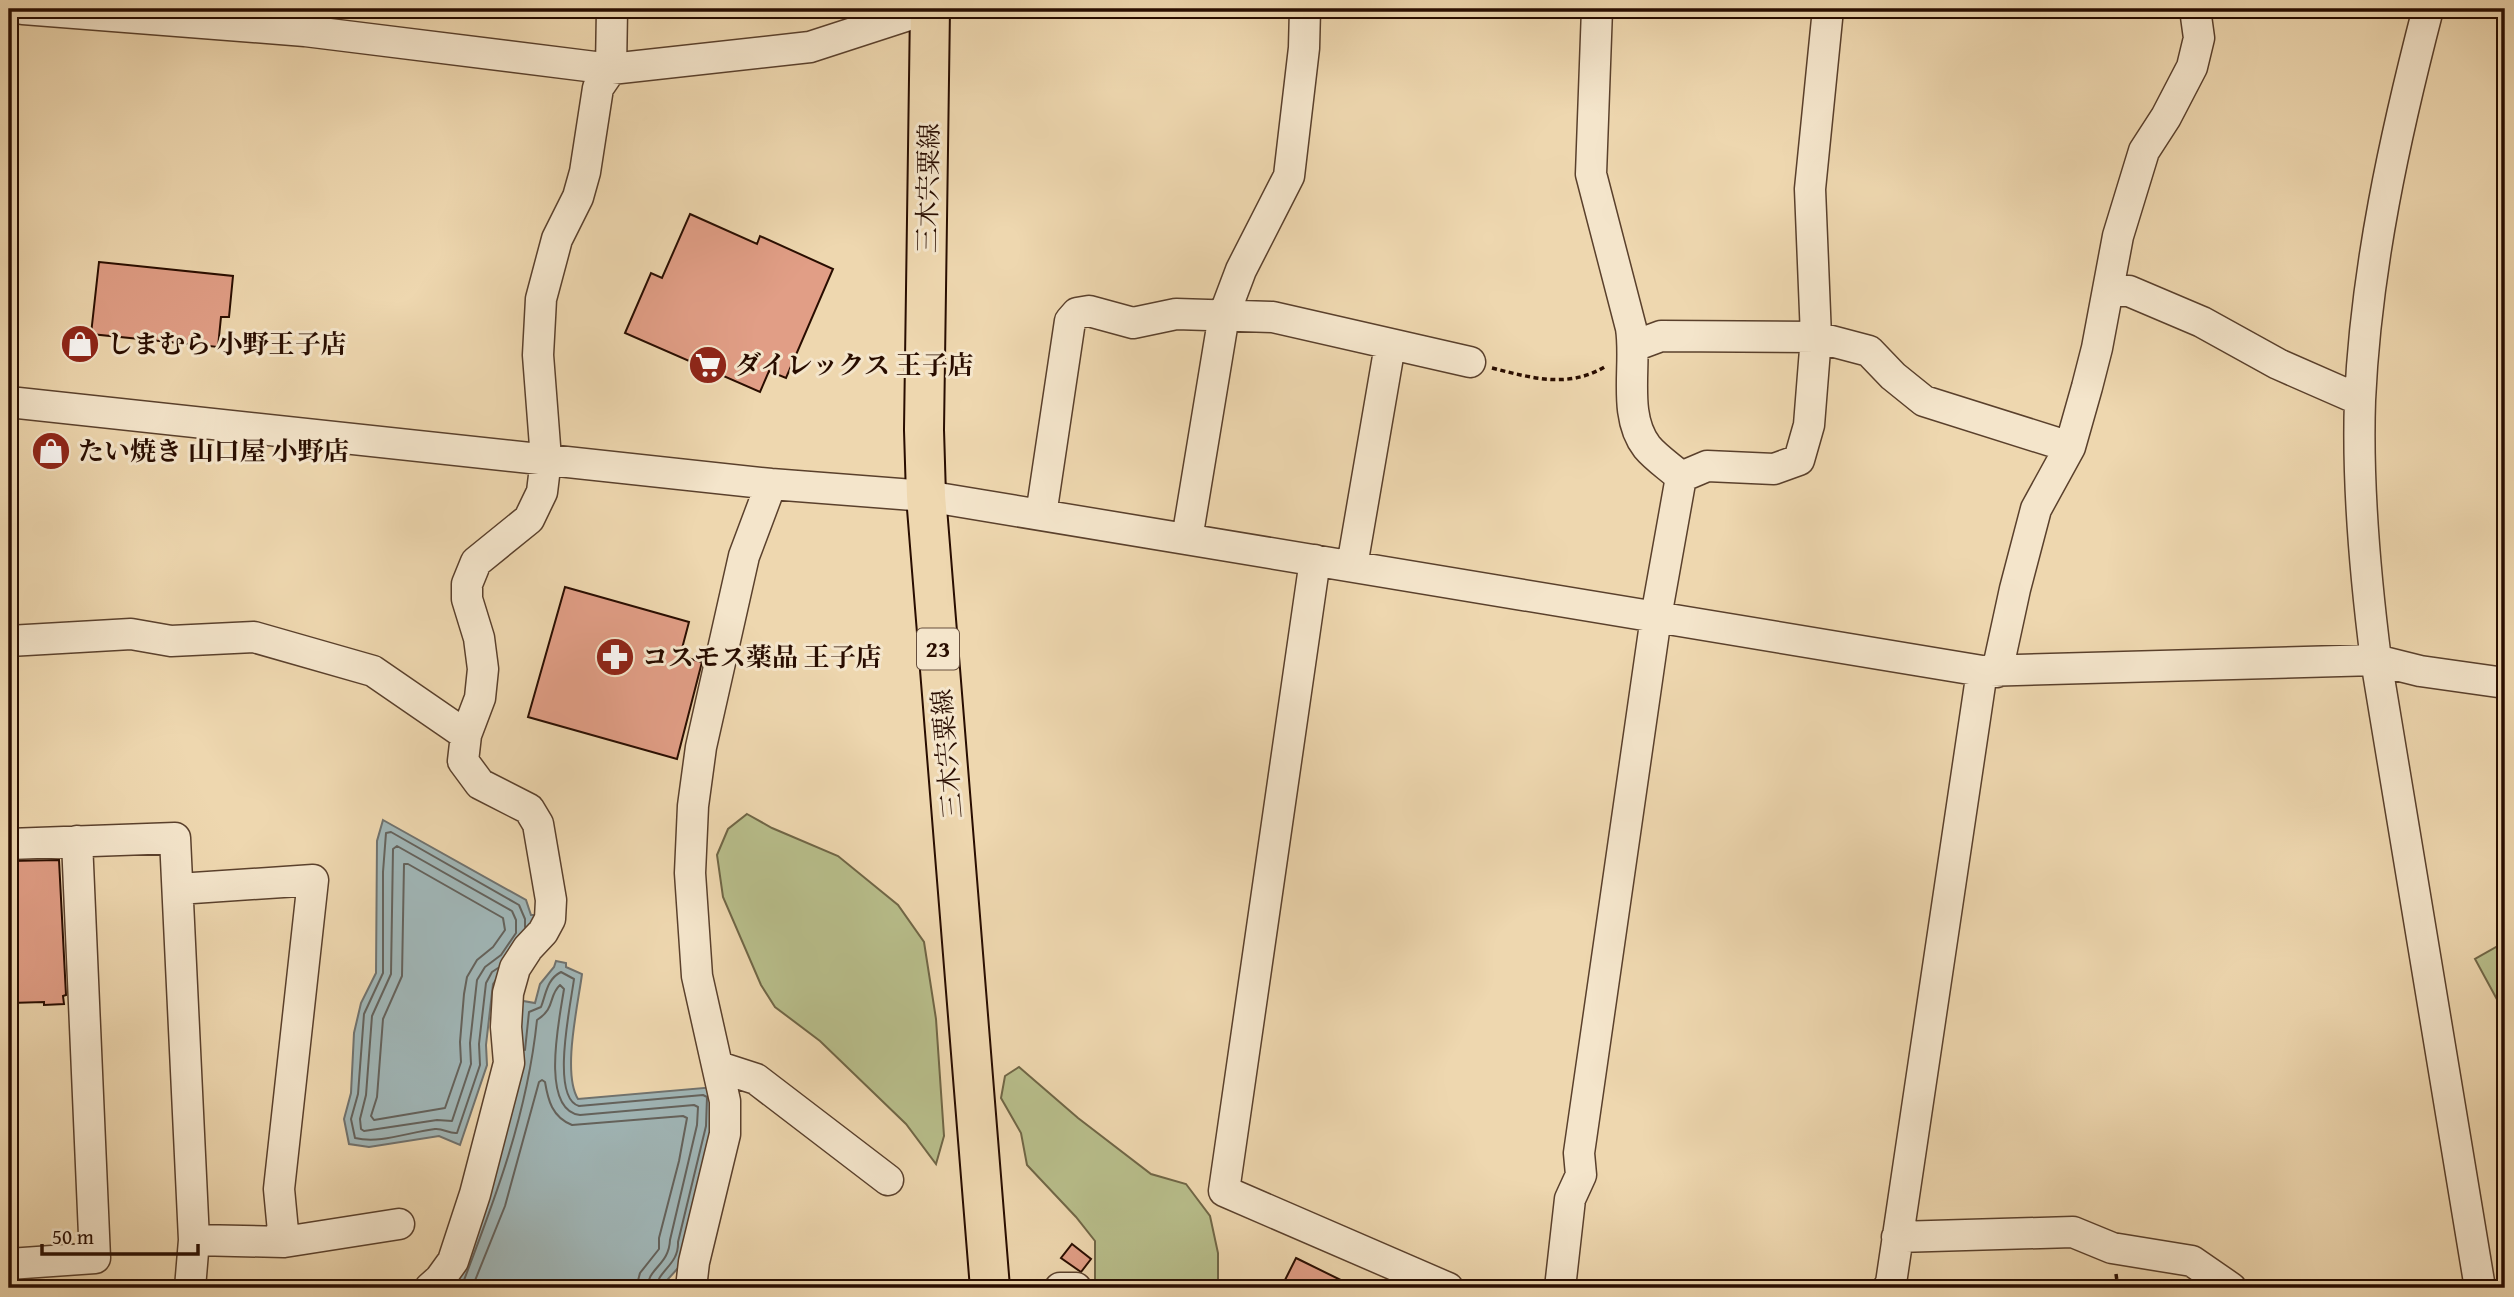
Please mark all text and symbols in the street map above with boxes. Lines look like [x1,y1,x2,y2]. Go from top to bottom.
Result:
street label: 三木宍粟線 [907,123,948,253]
shop icon: しまむら 小野王子店 [59,323,101,365]
place label: しまむら 小野王子店 [107,324,347,363]
supermarket icon: ダイレックス 王子店 [687,344,729,386]
place label: ダイレックス 王子店 [735,345,974,384]
shop icon: たい焼き 山口屋 小野店 [30,430,72,472]
place label: たい焼き 山口屋 小野店 [78,431,349,470]
road number: 23 [917,628,959,670]
pharmacy icon: コスモス薬品 王子店 [594,636,636,678]
place label: コスモス薬品 王子店 [642,637,882,676]
street label: 三木宍粟線 [921,688,972,821]
scale bar [42,1213,198,1257]
text: 50 m [52,1221,94,1252]

